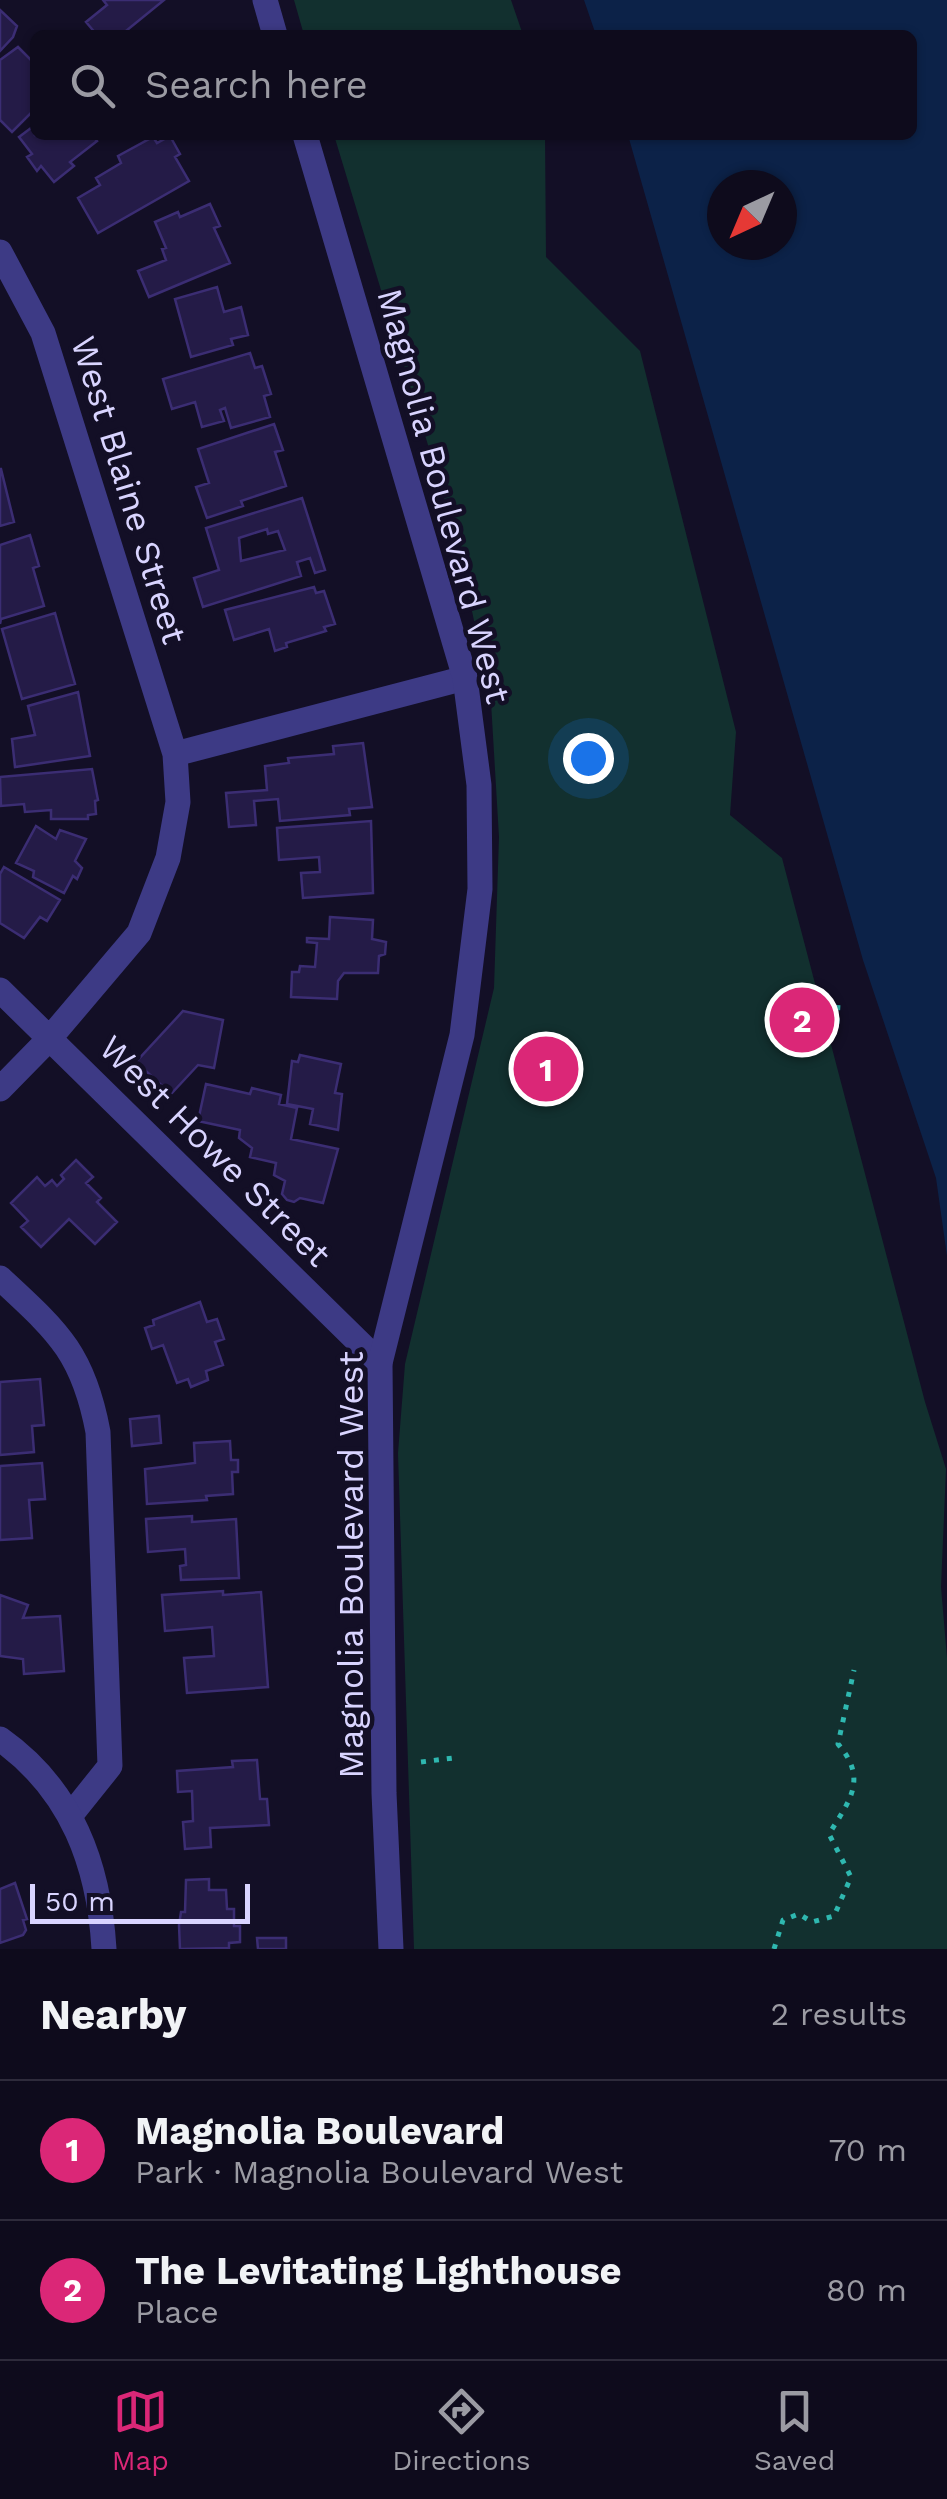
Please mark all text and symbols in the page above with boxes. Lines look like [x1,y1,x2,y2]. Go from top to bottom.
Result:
search box [30,30,917,140]
icon: search [65,58,120,113]
text: Search here [145,63,368,107]
north arrow [707,170,797,260]
street label: Magnolia Boulevard West [368,284,520,708]
street label: West Blaine Street [62,331,196,649]
your location [563,733,614,784]
pin: 2 [770,982,834,1058]
street label: West Howe Street [91,1027,340,1276]
pin: 1 [514,1032,578,1106]
street label: Magnolia Boulevard West [330,1351,372,1779]
scale bar [30,1879,250,1924]
text: 50 m [45,1885,115,1918]
text: Nearby [40,1990,187,2039]
text: 2 results [770,1995,907,2033]
text: Magnolia Boulevard [135,2109,504,2153]
text: 1 [66,2131,79,2169]
text: 70 m [828,2131,907,2169]
text: Park · Magnolia Boulevard West [135,2153,623,2191]
text: The Levitating Lighthouse [135,2249,622,2293]
text: 2 [63,2271,82,2309]
text: 80 m [826,2271,907,2309]
text: Place [135,2293,219,2331]
tab: Map [112,2384,169,2477]
tab: Directions [392,2384,531,2477]
tab: Saved [754,2384,835,2477]

